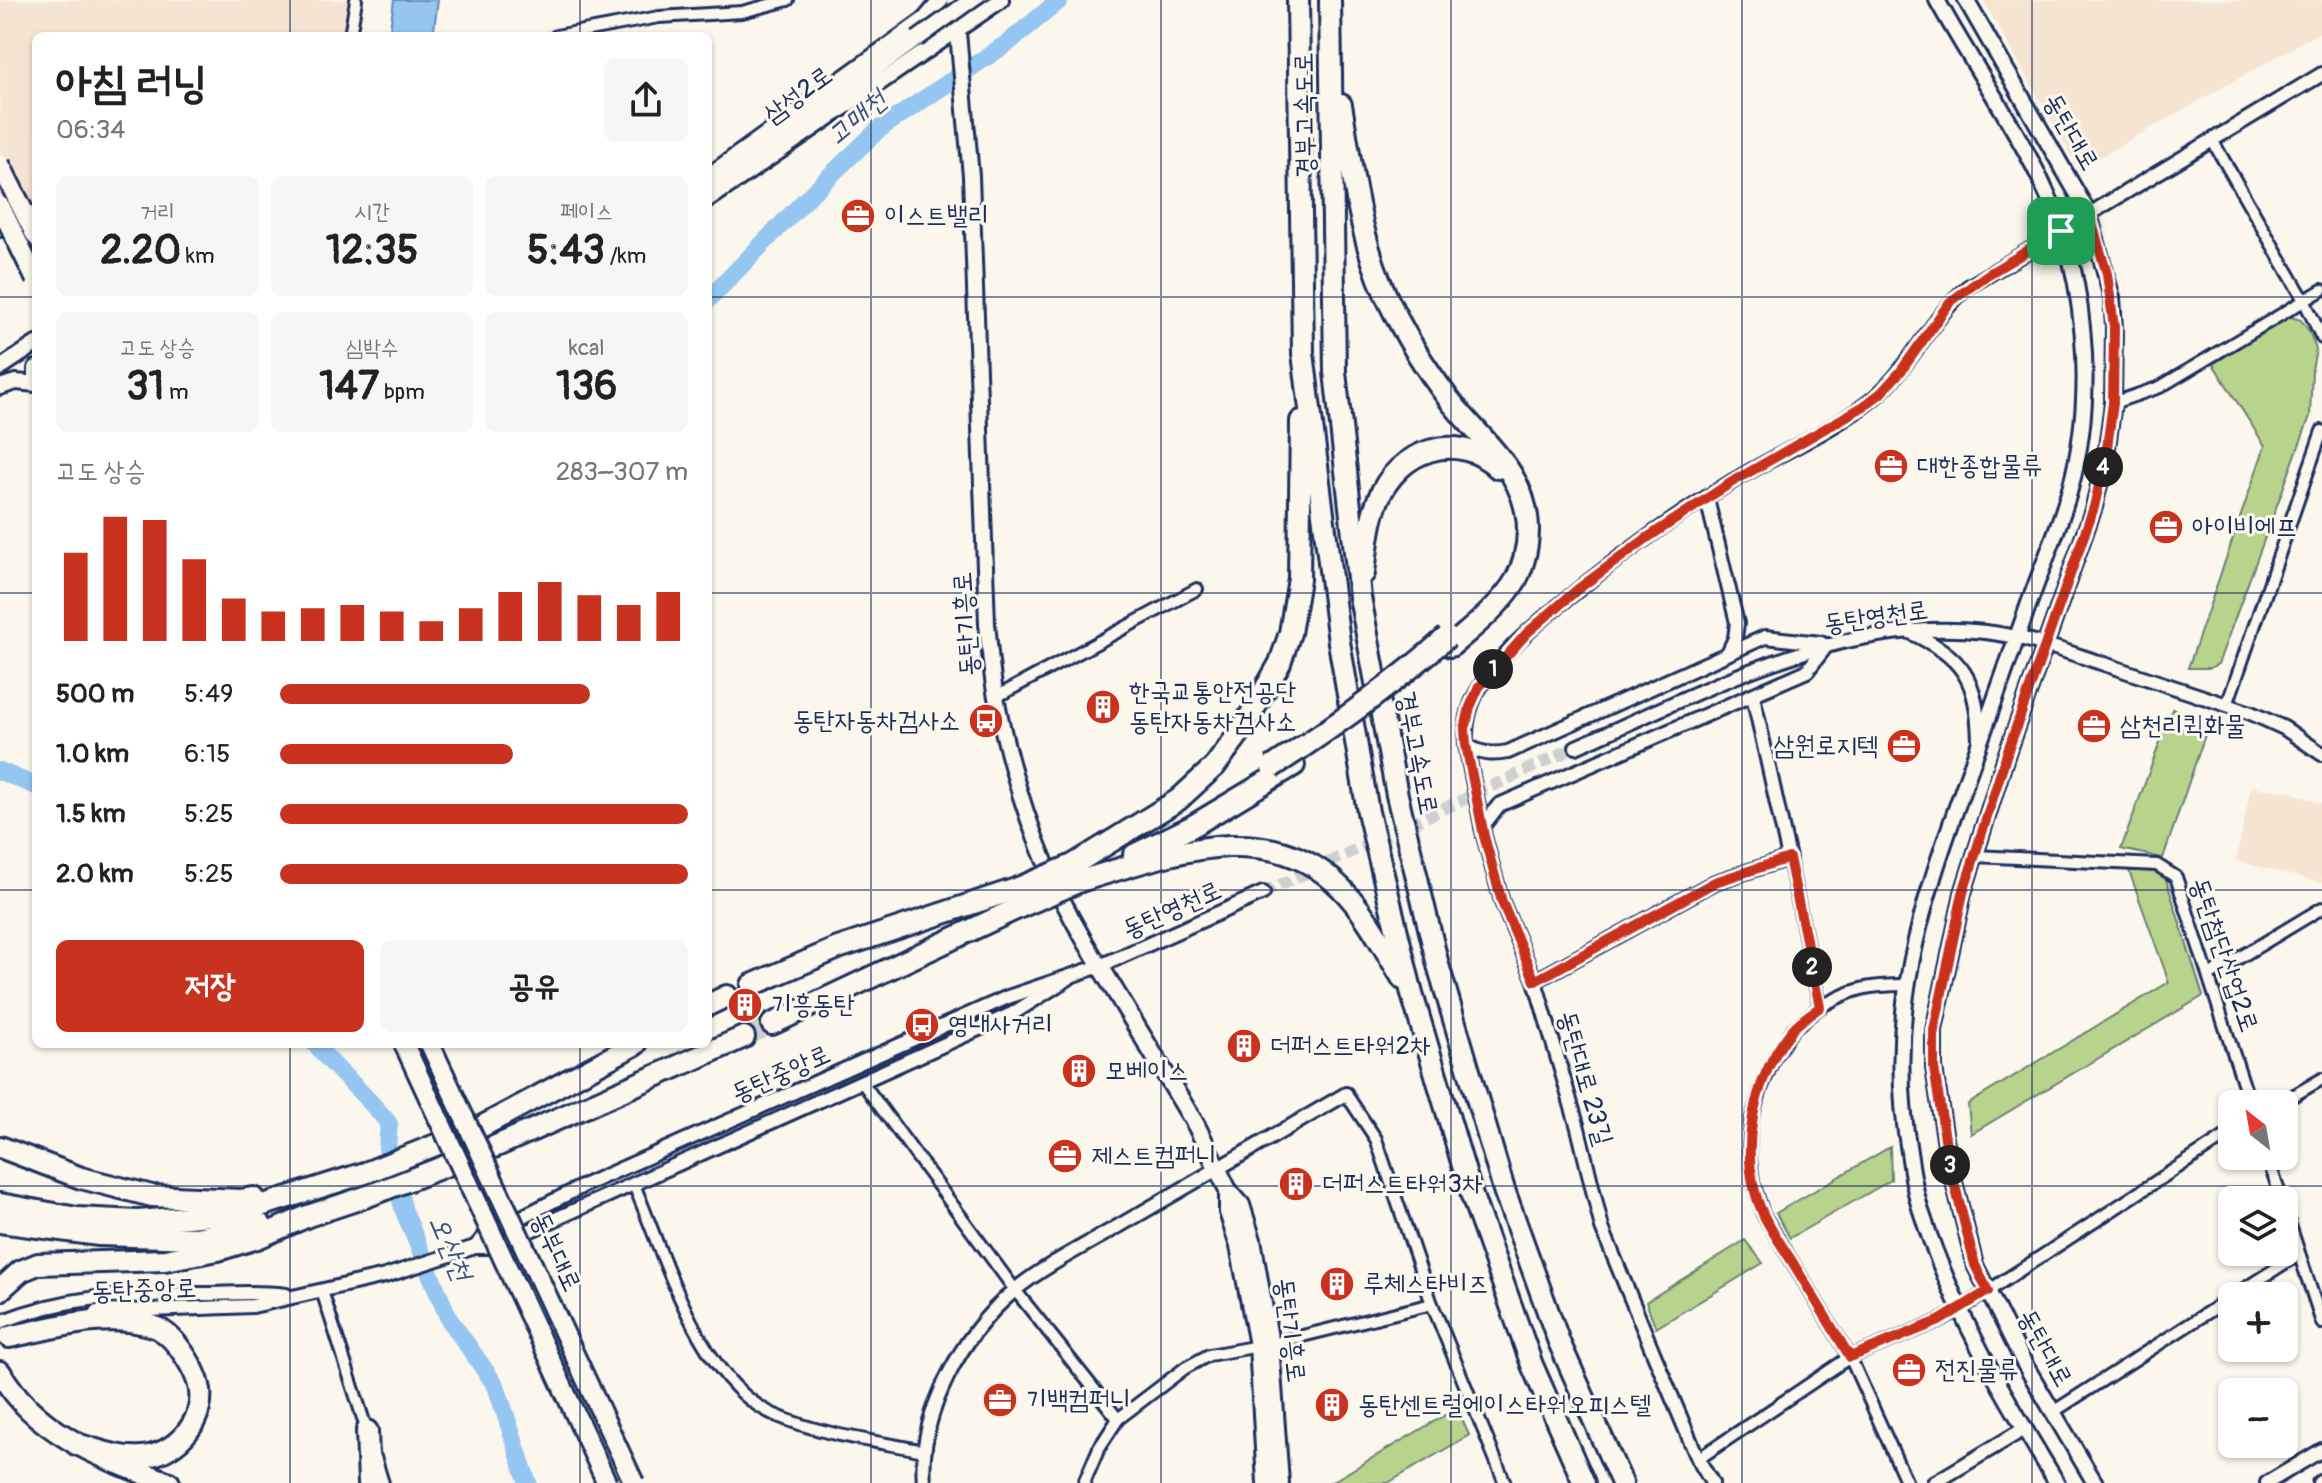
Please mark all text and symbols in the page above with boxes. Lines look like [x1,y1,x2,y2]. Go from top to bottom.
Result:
street label: 경부고속도로 [1288,52,1322,178]
text: 아침 러닝 [56,56,207,111]
button: share [604,58,688,142]
street label: 삼성2로 [757,59,839,131]
water label: 고매천 [820,81,896,153]
street label: 동탄대로 [2036,88,2106,176]
text: 06:34 [56,114,125,146]
office icon: 이스트밸리 [839,197,877,235]
pin [2027,197,2095,265]
text: 거리 [140,198,175,226]
text: 시간 [354,198,390,226]
text: 페이스 [560,198,613,226]
place label: 이스트밸리 [884,200,989,232]
icon: arrive [2039,209,2083,253]
text: 2.20 [100,226,181,275]
text: 12:35 [326,226,418,275]
text: 5:43 [527,226,605,275]
text: km [181,242,214,270]
text: /km [605,242,646,270]
text: 고도 상승 [120,334,195,362]
text: 심박수 [345,334,399,362]
text: kcal [569,334,605,362]
text: 31 [126,362,164,411]
text: 147 [319,362,379,411]
text: 136 [556,362,617,411]
text: m [164,378,188,406]
text: bpm [379,378,425,406]
office icon: 대한종합물류 [1872,447,1910,485]
pin: 4 [2083,447,2123,487]
place label: 대한종합물류 [1917,450,2043,482]
text: 4 [2097,453,2109,481]
text: 고도 상승 [56,456,145,488]
text: 283–307 m [556,456,688,488]
office icon: 아이비에프 [2147,508,2185,546]
place label: 아이비에프 [2192,511,2297,543]
street label: 동탄기흥로 [946,571,986,677]
street label: 동탄영천로 [1822,594,1930,640]
pin: 1 [1473,649,1513,689]
text: 1 [1489,655,1497,683]
place label: 한국교통안전공단 동탄자동차검사소 [1129,676,1296,738]
text: 500 m [56,678,134,710]
text: 5:49 [184,678,234,710]
building icon: 한국교통안전공단 동탄자동차검사소 [1084,688,1122,726]
street label: 경부고속도로 [1389,688,1445,818]
bus stop icon: 동탄자동차검사소 [967,702,1005,740]
place label: 동탄자동차검사소 [793,705,960,737]
office icon: 삼천리퀵화물 [2075,707,2113,745]
place label: 삼천리퀵화물 [2120,710,2246,742]
office icon: 삼원로지텍 [1885,727,1923,765]
place label: 삼원로지텍 [1773,730,1878,762]
text: 1.0 km [56,738,129,770]
text: 6:15 [184,738,230,770]
text: 1.5 km [56,798,126,830]
text: 5:25 [184,798,234,830]
text: 2.0 km [56,858,134,890]
text: 5:25 [184,858,234,890]
street label: 동탄영천로 [1118,874,1226,946]
street label: 동탄첨단산업2로 [2183,874,2265,1036]
button: 저장 [56,940,364,1032]
button: 공유 [380,940,688,1032]
pin: 2 [1792,947,1832,987]
text: 2 [1806,953,1818,981]
building icon: 기흥동탄 [726,986,764,1024]
place label: 기흥동탄 [771,989,855,1021]
bus stop icon: 영내사거리 [903,1006,941,1044]
street label: 동탄대로 23길 [1551,1007,1619,1149]
place label: 영내사거리 [948,1009,1053,1041]
building icon: 더퍼스트타워2차 [1225,1027,1263,1065]
place label: 더퍼스트타워2차 [1270,1030,1431,1062]
street label: 동탄중앙로 [727,1038,835,1110]
building icon: 모베이스 [1060,1052,1098,1090]
place label: 모베이스 [1105,1055,1189,1087]
north arrow [2218,1090,2298,1170]
map controls [2218,1090,2298,1458]
office icon: 제스트컴퍼니 [1046,1137,1084,1175]
place label: 제스트컴퍼니 [1091,1140,1217,1172]
pin: 3 [1930,1145,1970,1185]
text: 3 [1944,1151,1956,1179]
building icon: 더퍼스트타워3차 [1277,1165,1315,1203]
place label: 더퍼스트타워3차 [1322,1168,1483,1200]
button: layers [2218,1186,2298,1266]
street label: 동부대로 [524,1207,588,1297]
water label: 오산천 [421,1210,480,1288]
building icon: 루체스타비즈 [1318,1265,1356,1303]
place label: 루체스타비즈 [1363,1268,1489,1300]
street label: 동탄중앙로 [91,1272,197,1308]
street label: 동탄기흥로 [1268,1276,1312,1384]
button: + [2218,1282,2298,1362]
street label: 동탄대로 [2011,1304,2079,1392]
office icon: 전진물류 [1890,1351,1928,1389]
place label: 전진물류 [1935,1354,2019,1386]
button: − [2218,1378,2298,1458]
office icon: 기백컴퍼니 [981,1381,1019,1419]
place label: 기백컴퍼니 [1026,1384,1131,1416]
building icon: 동탄센트럴에이스타워오피스텔 [1313,1386,1351,1424]
place label: 동탄센트럴에이스타워오피스텔 [1358,1389,1651,1421]

